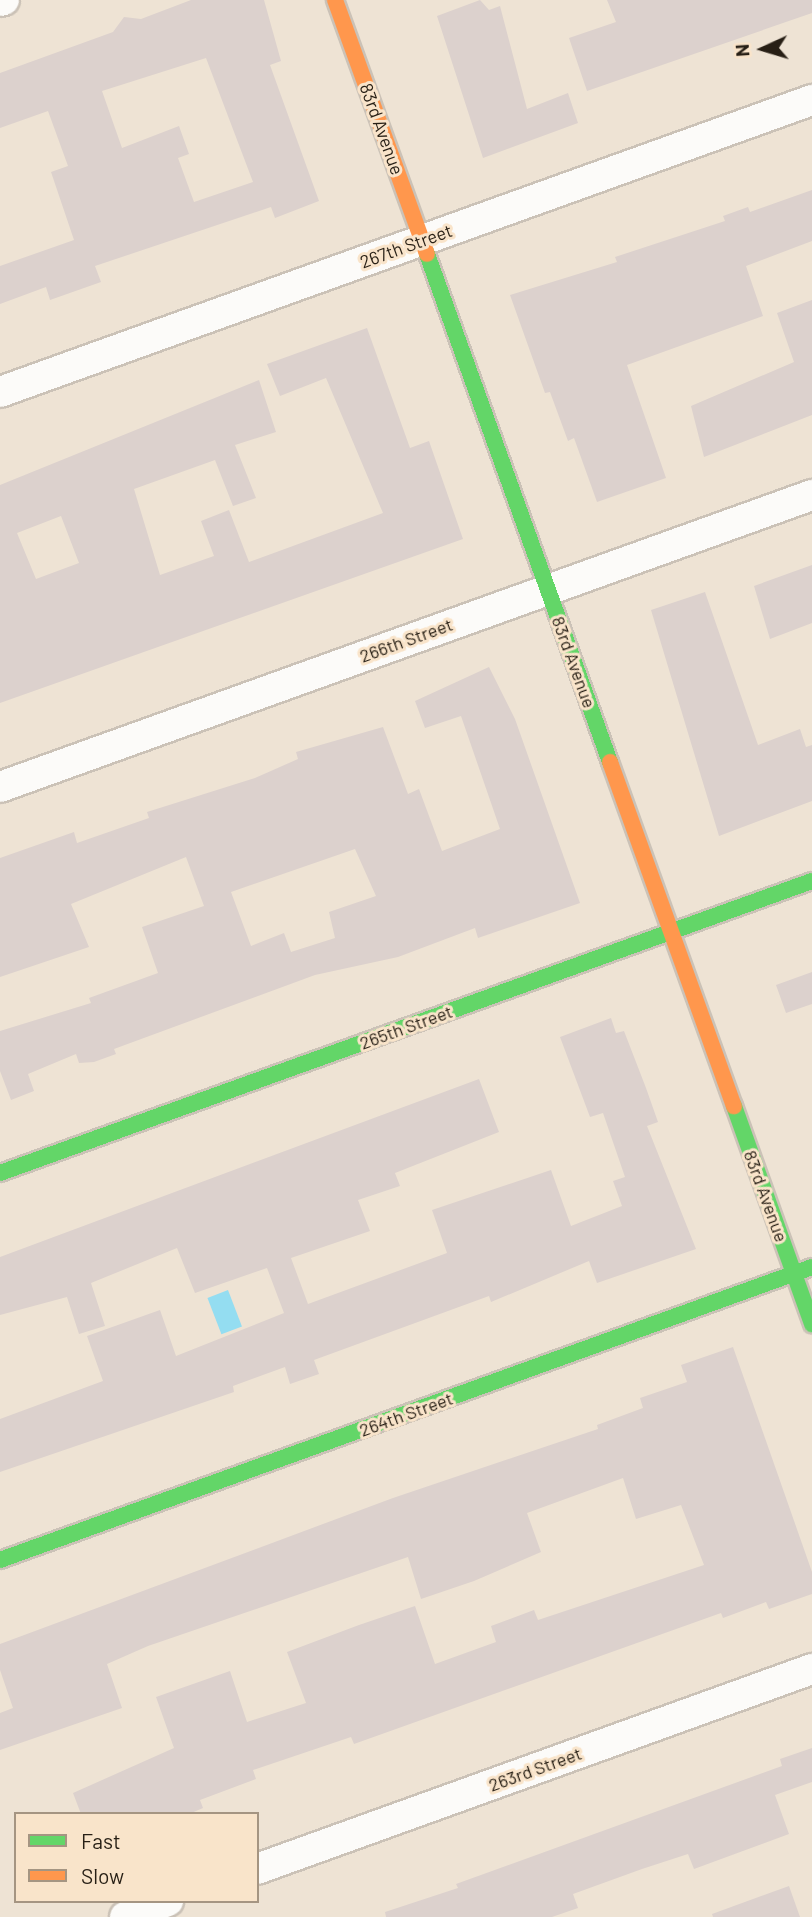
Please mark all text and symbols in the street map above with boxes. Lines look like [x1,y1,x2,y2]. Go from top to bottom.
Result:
north arrow [728,14,798,84]
text: N [730,43,753,58]
street label: 83rd Avenue [355,80,409,178]
street label: 267th Street [357,219,455,273]
street label: 266th Street [357,613,455,667]
street label: 83rd Avenue [547,613,601,711]
street label: 265th Street [357,1000,455,1054]
street label: 83rd Avenue [739,1147,793,1245]
street label: 264th Street [356,1387,456,1441]
street label: 263rd Street [486,1742,584,1796]
legend [14,1812,259,1903]
text: Fast [81,1828,121,1853]
text: Slow [81,1863,124,1888]

